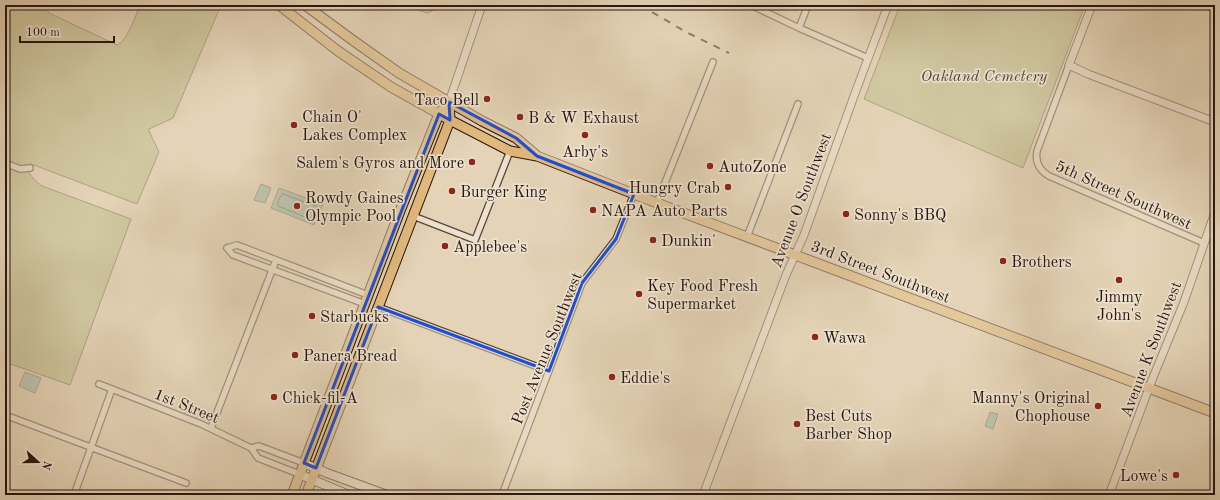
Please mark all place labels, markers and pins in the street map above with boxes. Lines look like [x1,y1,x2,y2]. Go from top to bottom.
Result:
place label: Taco Bell [414,93,479,109]
marker: Taco Bell [482,94,492,104]
place label: Chain O' Lakes Complex [302,110,407,144]
place label: B & W Exhaust [528,111,640,127]
marker: B & W Exhaust [515,112,525,122]
marker: Chain O' Lakes Complex [289,120,299,130]
marker: Arby's [580,130,590,140]
place label: Arby's [562,145,608,161]
place label: Salem's Gyros and More [296,156,464,172]
marker: Salem's Gyros and More [467,157,477,167]
place label: AutoZone [718,160,787,176]
marker: AutoZone [705,161,715,171]
place label: Hungry Crab [629,181,720,197]
marker: Hungry Crab [723,182,733,192]
place label: Burger King [460,185,547,201]
marker: Burger King [447,186,457,196]
place label: Rowdy Gaines Olympic Pool [305,191,404,225]
marker: Rowdy Gaines Olympic Pool [292,201,302,211]
place label: NAPA Auto Parts [601,204,727,220]
marker: NAPA Auto Parts [588,205,598,215]
place label: Sonny's BBQ [854,208,946,224]
marker: Sonny's BBQ [841,209,851,219]
place label: Dunkin' [661,234,716,250]
marker: Dunkin' [648,235,658,245]
place label: Applebee's [453,240,527,256]
marker: Applebee's [440,241,450,251]
place label: Brothers [1011,255,1072,271]
marker: Brothers [998,256,1008,266]
marker: Jimmy John's [1114,275,1124,285]
place label: Key Food Fresh Supermarket [647,279,758,313]
marker: Key Food Fresh Supermarket [634,289,644,299]
place label: Jimmy John's [1096,290,1143,324]
place label: Starbucks [320,310,389,326]
marker: Starbucks [307,311,317,321]
place label: Wawa [823,331,866,347]
marker: Wawa [810,332,820,342]
place label: Panera Bread [303,349,397,365]
marker: Panera Bread [290,350,300,360]
place label: Eddie's [620,371,670,387]
marker: Eddie's [607,372,617,382]
place label: Chick-fil-A [282,391,358,407]
place label: Manny's Original Chophouse [972,391,1090,425]
marker: Chick-fil-A [269,392,279,402]
marker: Manny's Original Chophouse [1093,401,1103,411]
place label: Best Cuts Barber Shop [805,409,892,443]
marker: Best Cuts Barber Shop [792,419,802,429]
place label: Lowe's [1120,469,1168,485]
marker: Lowe's [1171,470,1181,480]

